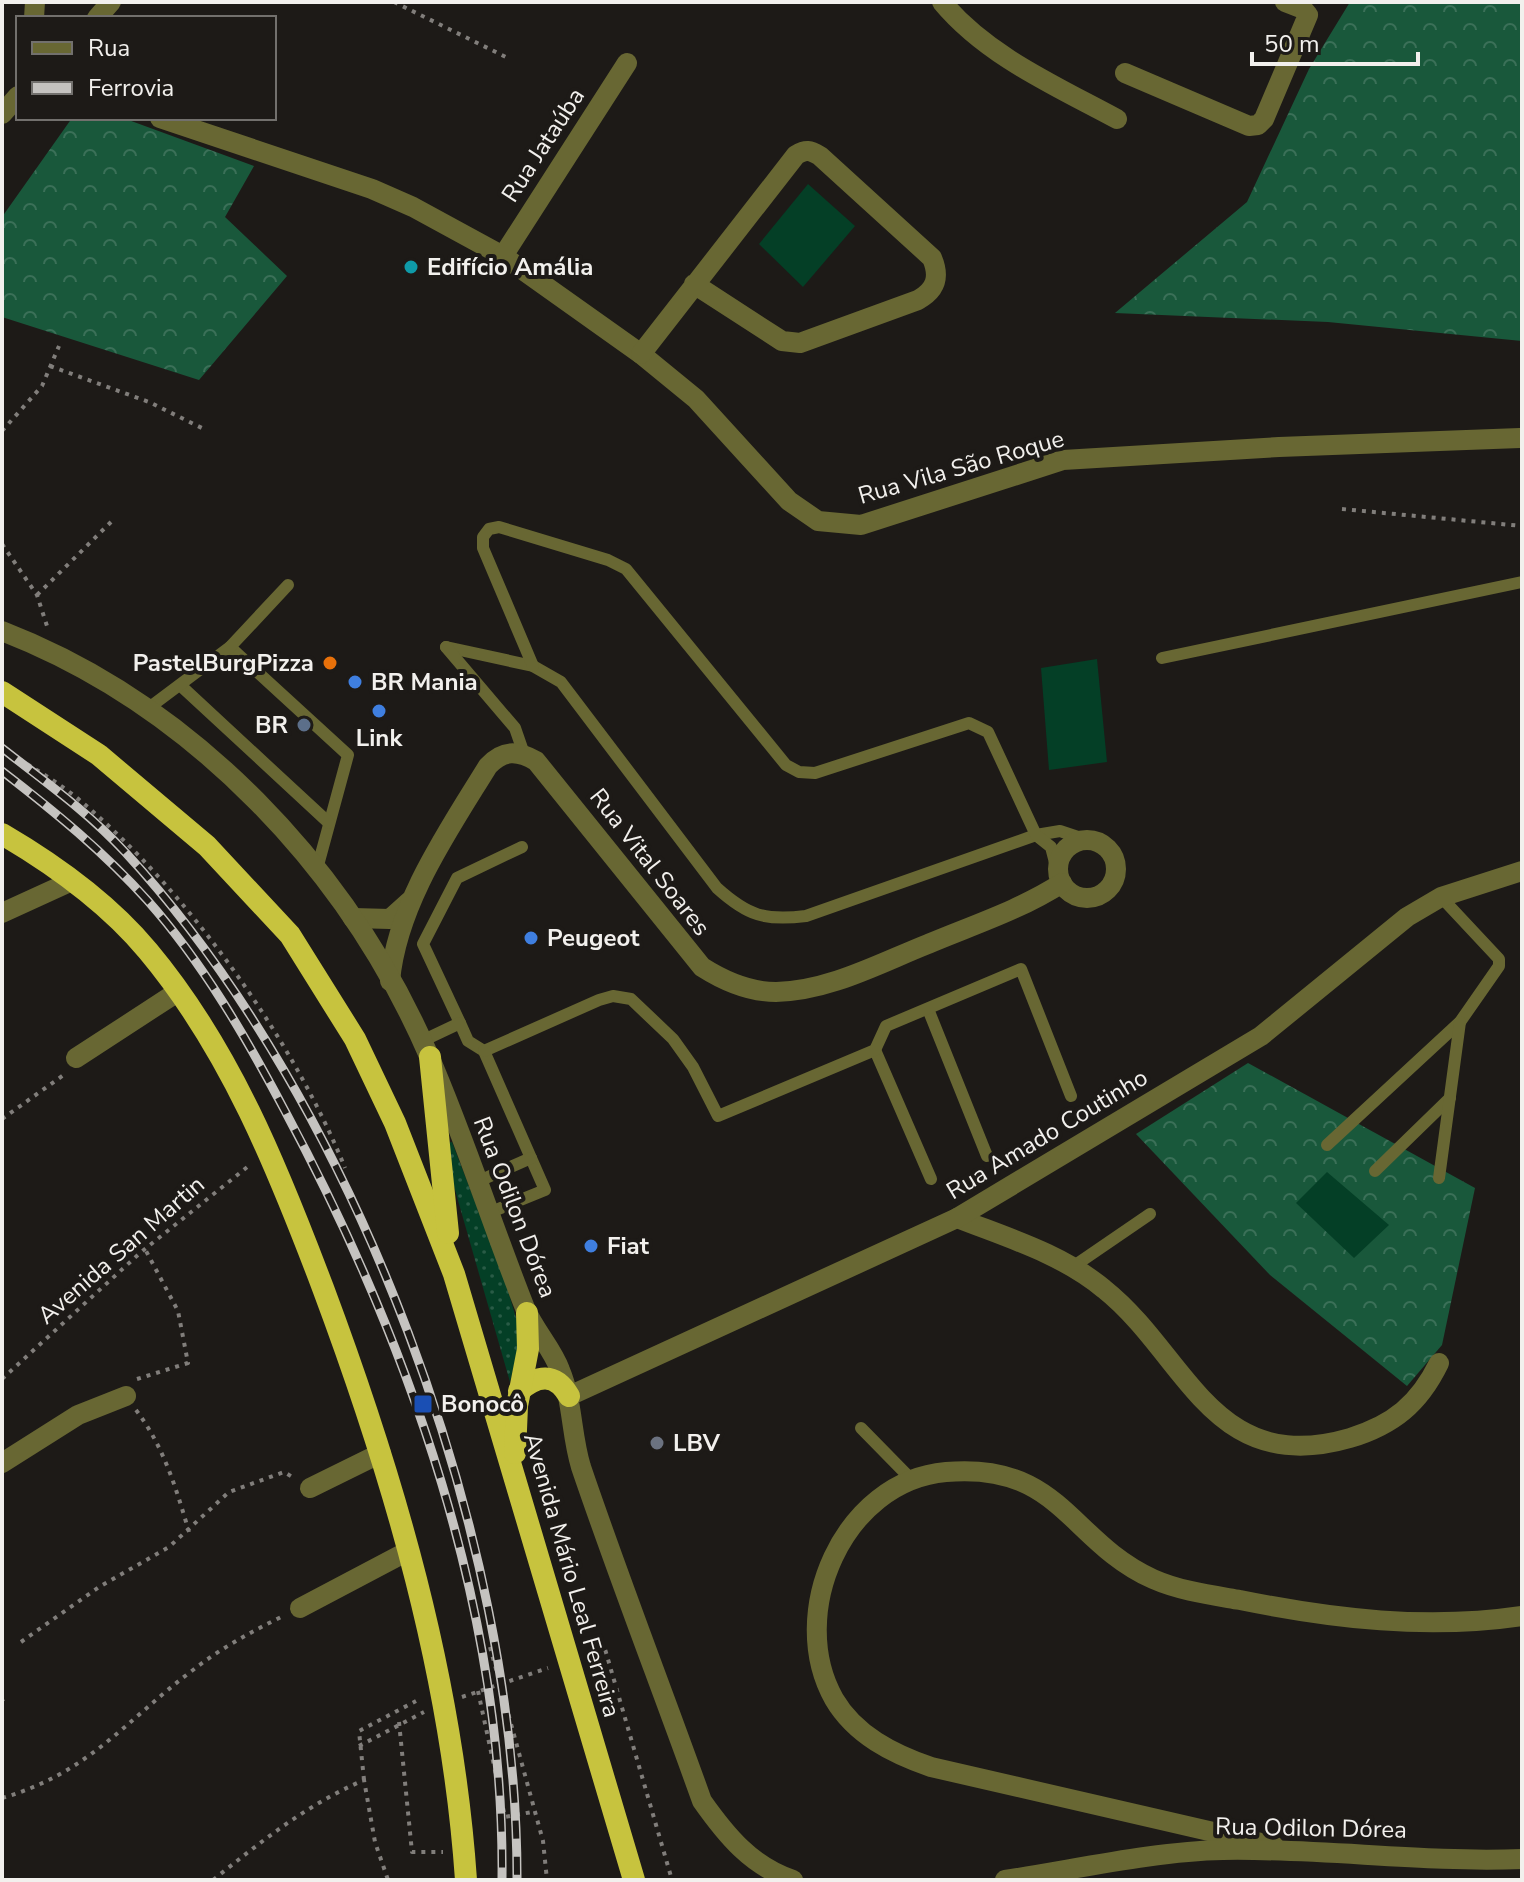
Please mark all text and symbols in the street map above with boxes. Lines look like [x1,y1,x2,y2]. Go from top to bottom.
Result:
legend [16,16,276,120]
scale bar [1252,16,1418,66]
text: 50 m [1264,28,1320,60]
text: Rua [88,32,130,64]
text: Ferrovia [88,72,174,104]
street label: Rua Jataúba [494,82,592,208]
place label: Edifício Amália [427,251,593,283]
marker: Edifício Amália [402,258,420,276]
street label: Rua Vila São Roque [854,422,1068,512]
place label: PastelBurgPizza [133,647,314,679]
marker: PastelBurgPizza [321,654,339,672]
place label: BR Mania [371,666,478,698]
marker: BR Mania [346,673,364,691]
marker: Link [370,702,388,720]
place label: BR [255,709,289,741]
marker: BR [295,716,313,734]
place label: Link [356,722,403,754]
street label: Rua Vital Soares [582,782,718,942]
place label: Peugeot [547,922,640,954]
marker: Peugeot [522,929,540,947]
street label: Rua Amado Coutinho [940,1061,1154,1207]
street label: Rua Odilon Dórea [466,1112,564,1302]
street label: Avenida San Martin [31,1169,211,1331]
place label: Fiat [607,1230,650,1262]
marker: Fiat [582,1237,600,1255]
place label: Bonocô [441,1388,524,1420]
marker: Bonocô [412,1393,434,1415]
place label: LBV [673,1427,721,1459]
street label: Avenida Mário Leal Ferreira [516,1429,628,1721]
marker: LBV [648,1434,666,1452]
street label: Rua Odilon Dórea [1215,1810,1407,1846]

